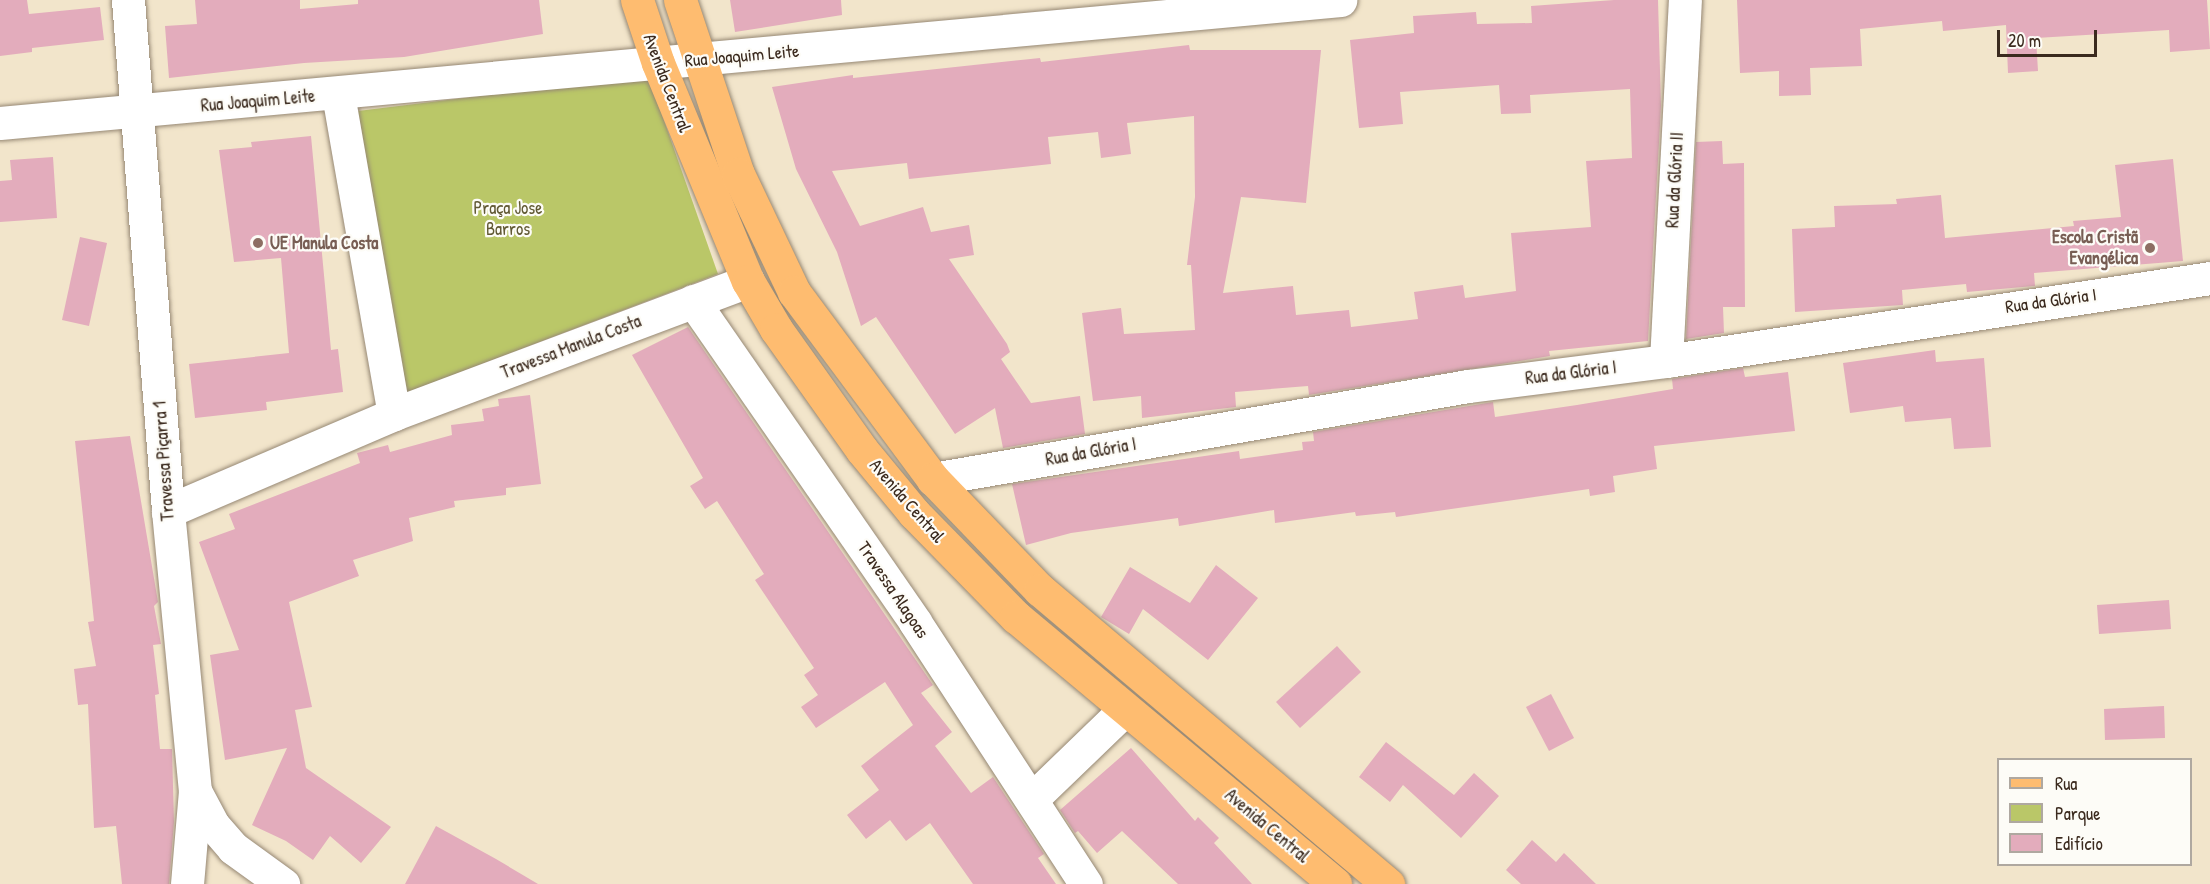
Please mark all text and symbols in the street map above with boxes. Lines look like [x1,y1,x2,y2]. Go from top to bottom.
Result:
scale bar [2000,18,2100,56]
text: 20 m [2008,28,2041,53]
street label: Avenida Central [638,31,696,135]
street label: Rua Joaquim Leite [684,40,800,72]
street label: Rua Joaquim Leite [200,85,316,117]
street label: Rua da Glória II [1662,131,1688,229]
park label: Praça Jose Barros [474,198,542,240]
place label: Escola Cristã Evangélica [2052,227,2138,270]
place label: UE Manula Costa [270,232,378,254]
marker: UE Manula Costa [251,236,265,250]
marker: Escola Cristã Evangélica [2143,241,2157,255]
street label: Rua da Glória I [2004,284,2098,318]
street label: Travessa Manula Costa [498,310,644,384]
street label: Rua da Glória I [1524,357,1618,389]
street label: Travessa Piçarra 1 [149,400,179,522]
street label: Rua da Glória I [1044,433,1138,471]
street label: Avenida Central [865,455,949,547]
street label: Travessa Alagoas [853,538,933,642]
legend [1997,758,2192,866]
text: Rua [2055,771,2077,796]
street label: Avenida Central [1220,784,1314,868]
text: Parque [2055,801,2100,826]
text: Edifício [2055,831,2103,856]

